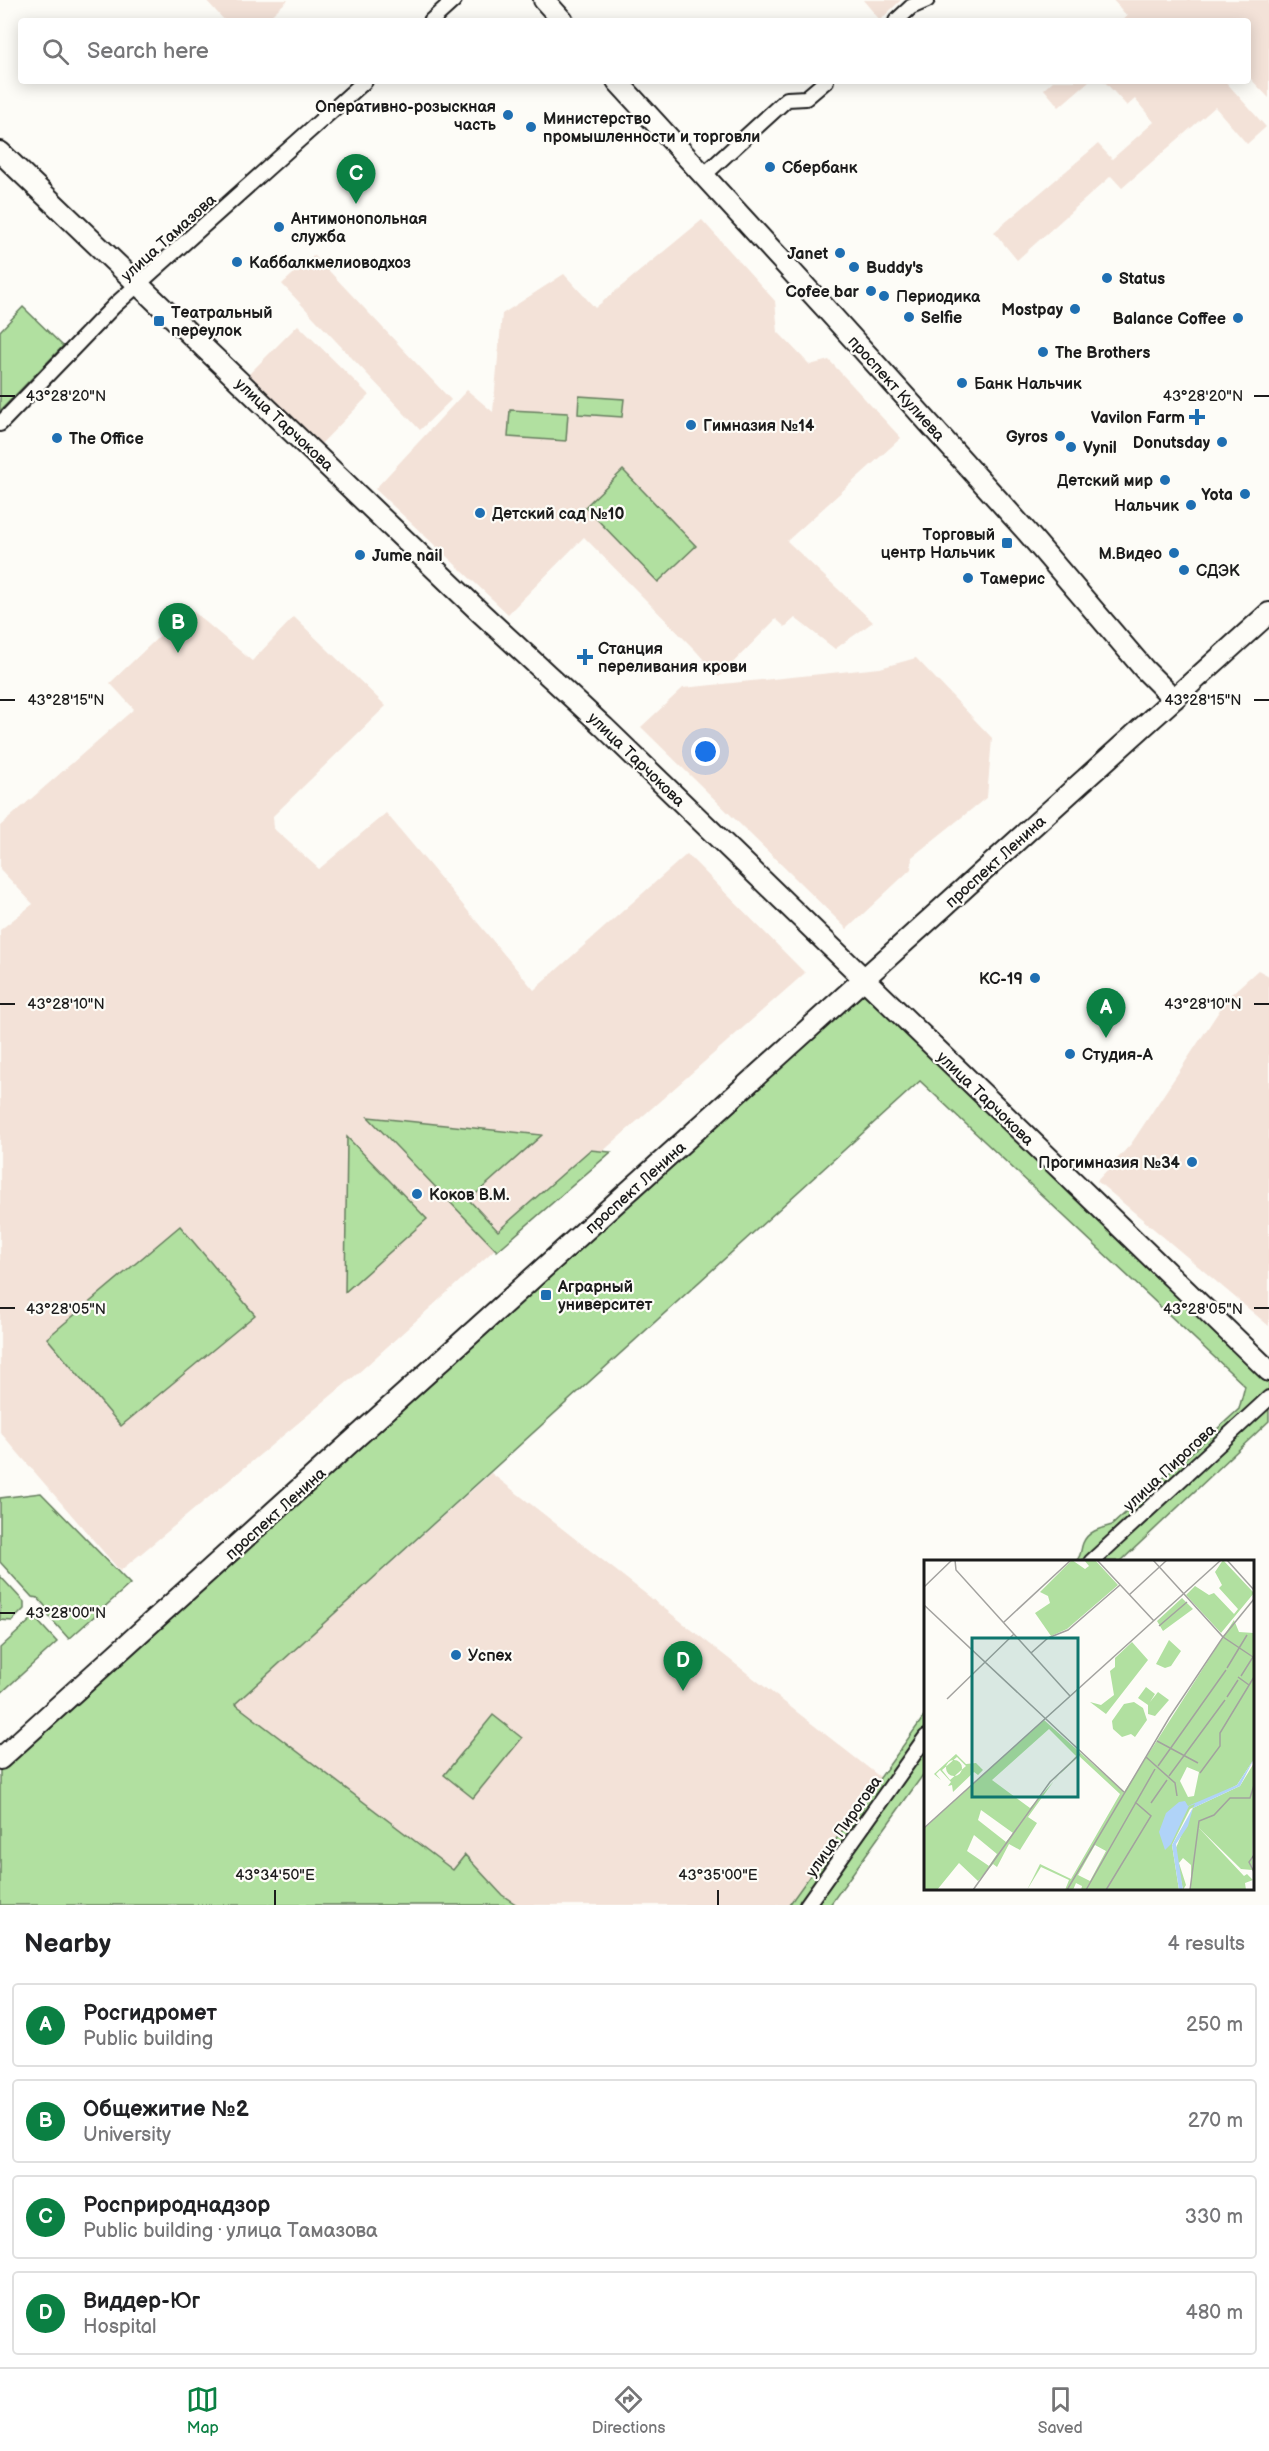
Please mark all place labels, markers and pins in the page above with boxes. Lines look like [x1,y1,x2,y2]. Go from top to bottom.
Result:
place label: Оперативно-розыскная часть [315,98,497,135]
marker: Оперативно-розыскная часть [501,108,515,122]
place label: Министерство промышленности и торговли [543,110,760,147]
marker: Министерство промышленности и торговли [524,120,538,134]
pin: C [336,154,376,204]
place label: Сбербанк [782,159,858,178]
marker: Сбербанк [763,160,777,174]
place label: Антимонопольная служба [290,210,427,247]
marker: Антимонопольная служба [272,220,286,234]
place label: Janet [787,245,829,264]
marker: Janet [833,246,847,260]
place label: Каббалкмелиоводхоз [249,254,411,273]
marker: Каббалкмелиоводхоз [230,255,244,269]
place label: Buddy's [866,259,923,278]
marker: Buddy's [847,260,861,274]
place label: Status [1119,270,1165,289]
marker: Status [1100,271,1114,285]
place label: Cofee bar [786,283,860,302]
marker: Cofee bar [864,284,878,298]
place label: Периодика [896,288,981,307]
marker: Периодика [877,289,891,303]
place label: Mostpay [1001,301,1064,320]
marker: Mostpay [1068,302,1082,316]
place label: Театральный переулок [171,304,272,341]
place label: Selfie [921,309,962,328]
marker: Selfie [902,310,916,324]
place label: Balance Coffee [1113,310,1226,329]
marker: Balance Coffee [1231,311,1245,325]
marker: Театральный переулок [152,314,166,328]
place label: The Brothers [1055,344,1150,363]
marker: The Brothers [1036,345,1050,359]
place label: Банк Нальчик [974,375,1082,394]
marker: Банк Нальчик [955,376,969,390]
place label: Vavilon Farm [1091,409,1185,428]
marker: Vavilon Farm [1190,410,1204,424]
place label: Гимназия №14 [703,417,815,436]
marker: Гимназия №14 [684,418,698,432]
place label: Gyros [1006,428,1048,447]
marker: Gyros [1053,429,1067,443]
place label: The Office [69,430,144,449]
marker: The Office [50,431,64,445]
place label: Donutsday [1133,434,1211,453]
marker: Donutsday [1215,435,1229,449]
place label: Vynil [1083,439,1117,458]
marker: Vynil [1064,440,1078,454]
place label: Детский мир [1057,472,1154,491]
marker: Детский мир [1158,473,1172,487]
place label: Yota [1201,486,1233,505]
marker: Yota [1238,487,1252,501]
place label: Нальчик [1114,497,1179,516]
marker: Нальчик [1184,498,1198,512]
place label: Детский сад №10 [492,505,625,524]
marker: Детский сад №10 [473,506,487,520]
place label: Торговый центр Нальчик [881,526,995,563]
marker: Торговый центр Нальчик [1000,536,1014,550]
place label: М.Видео [1099,545,1162,564]
marker: М.Видео [1167,546,1181,560]
place label: Jume nail [372,547,442,566]
marker: Jume nail [353,548,367,562]
place label: СДЭК [1196,562,1240,581]
marker: СДЭК [1177,563,1191,577]
place label: Тамерис [980,570,1045,589]
marker: Тамерис [961,571,975,585]
pin: B [158,604,198,653]
place label: Станция переливания крови [598,640,747,677]
marker: Станция переливания крови [576,648,594,666]
place label: КС-19 [979,970,1023,989]
marker: КС-19 [1028,971,1042,985]
pin: A [1086,988,1126,1038]
place label: Студия-А [1082,1046,1154,1065]
marker: Студия-А [1063,1047,1077,1061]
place label: Прогимназия №34 [1038,1154,1181,1173]
marker: Прогимназия №34 [1185,1155,1199,1169]
place label: Коков В.М. [429,1186,510,1205]
marker: Коков В.М. [410,1187,424,1201]
place label: Аграрный университет [557,1278,653,1315]
marker: Аграрный университет [539,1288,553,1302]
pin: D [664,1642,702,1691]
place label: Успех [468,1647,512,1666]
marker: Успех [449,1648,463,1662]

